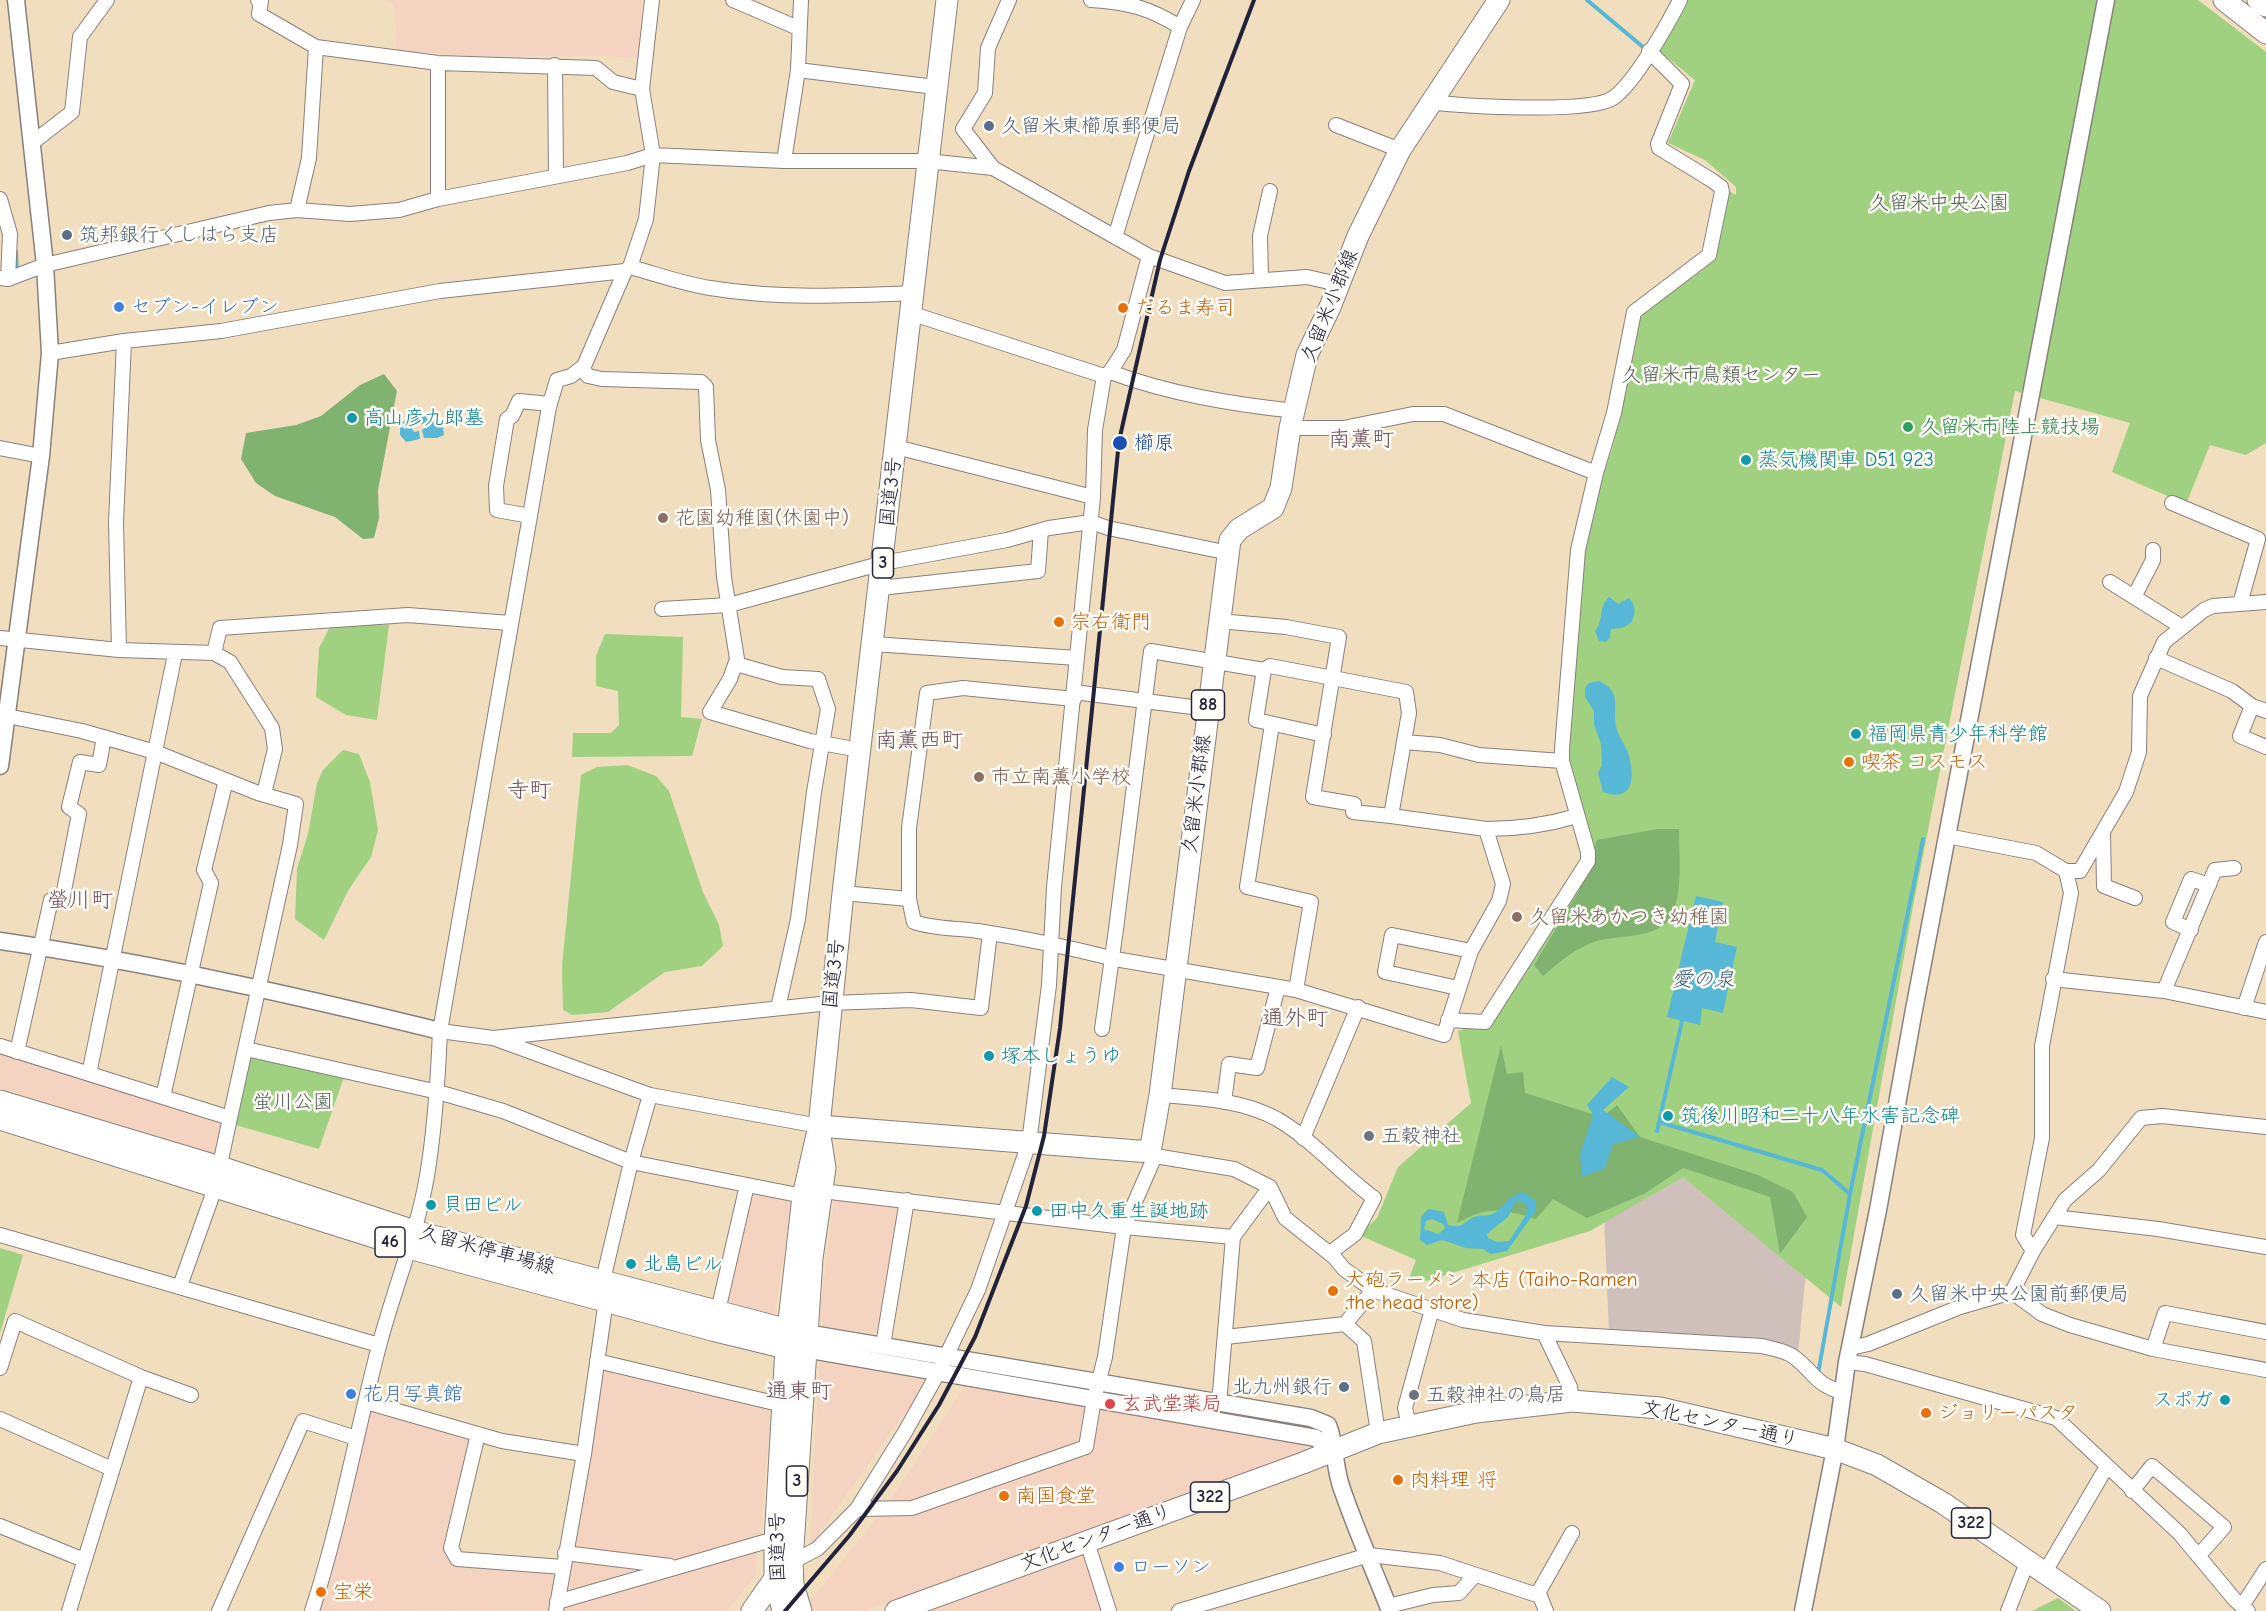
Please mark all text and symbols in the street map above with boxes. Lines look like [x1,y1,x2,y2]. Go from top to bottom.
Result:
place label: 久留米東櫛原郵便局 [1001,114,1181,138]
marker: 久留米東櫛原郵便局 [982,119,996,133]
park label: 久留米中央公園 [1869,191,2009,215]
place label: 筑邦銀行くしはら支店 [79,223,279,247]
marker: 筑邦銀行くしはら支店 [60,228,74,242]
street label: 久留米小郡線 [1296,246,1364,366]
place label: セブン-イレブン [131,295,279,319]
place label: だるま寿司 [1135,296,1235,320]
marker: セブン-イレブン [112,300,126,314]
marker: だるま寿司 [1116,301,1130,315]
park label: 久留米市鳥類センター [1621,363,1821,387]
place label: 高山彦九郎墓 [364,406,484,430]
marker: 高山彦九郎墓 [345,411,359,425]
place label: 久留米市陸上競技場 [1920,415,2100,439]
marker: 久留米市陸上競技場 [1901,420,1915,434]
district label: 南薫町 [1328,427,1394,453]
place label: 櫛原 [1134,431,1174,455]
marker: 櫛原 [1111,434,1129,452]
place label: 蒸気機関車 D51 923 [1758,448,1934,472]
marker: 蒸気機関車 D51 923 [1739,453,1753,467]
street label: 国道3号 [875,456,907,528]
place label: 花園幼稚園(休園中) [675,506,849,530]
marker: 花園幼稚園(休園中) [656,511,670,525]
road number: 3 [872,548,894,578]
place label: 宗右衛門 [1071,610,1151,634]
marker: 宗右衛門 [1052,615,1066,629]
road number: 88 [1192,690,1224,720]
place label: 福岡県青少年科学館 [1868,722,2048,746]
marker: 福岡県青少年科学館 [1849,727,1863,741]
district label: 南薫西町 [875,728,963,754]
street label: 久留米小郡線 [1178,733,1216,855]
place label: 喫茶 コスモス [1861,750,1988,774]
marker: 喫茶 コスモス [1842,755,1856,769]
place label: 市立南薫小学校 [991,765,1131,789]
marker: 市立南薫小学校 [972,770,986,784]
district label: 寺町 [507,778,551,804]
district label: 螢川町 [47,888,113,914]
place label: 久留米あかつき幼稚園 [1529,905,1729,929]
marker: 久留米あかつき幼稚園 [1510,910,1524,924]
street label: 国道3号 [818,938,850,1010]
water label: 愛の泉 [1672,967,1734,993]
district label: 通外町 [1262,1006,1328,1032]
place label: 塚本しょうゆ [1001,1044,1121,1068]
marker: 塚本しょうゆ [982,1049,996,1063]
park label: 蛍川公園 [253,1090,333,1114]
place label: 筑後川昭和二十八年水害記念碑 [1680,1104,1960,1128]
marker: 筑後川昭和二十八年水害記念碑 [1661,1109,1675,1123]
place label: 五穀神社 [1381,1124,1461,1148]
marker: 五穀神社 [1362,1129,1376,1143]
place label: 貝田ビル [443,1193,523,1217]
marker: 貝田ビル [424,1198,438,1212]
place label: 田中久重生誕地跡 [1049,1199,1209,1223]
marker: 田中久重生誕地跡 [1030,1204,1044,1218]
street label: 久留米停車場線 [416,1220,558,1280]
road number: 46 [375,1227,405,1257]
place label: 北島ビル [643,1252,723,1276]
marker: 北島ビル [624,1257,638,1271]
place label: 大砲ラーメン 本店 (Taiho-Ramen :the head store) [1345,1268,1638,1315]
place label: 久留米中央公園前郵便局 [1909,1282,2129,1306]
marker: 大砲ラーメン 本店 (Taiho-Ramen :the head store) [1326,1284,1340,1298]
marker: 久留米中央公園前郵便局 [1890,1287,1904,1301]
place label: 北九州銀行 [1232,1375,1332,1399]
district label: 通東町 [766,1379,832,1405]
marker: 北九州銀行 [1337,1380,1351,1394]
place label: 花月写真館 [363,1382,463,1406]
place label: 五穀神社の鳥居 [1426,1383,1566,1407]
marker: 花月写真館 [344,1387,358,1401]
marker: 五穀神社の鳥居 [1407,1388,1421,1402]
place label: スポガ [2153,1388,2213,1412]
place label: 玄武堂薬局 [1122,1392,1222,1416]
marker: スポガ [2218,1393,2232,1407]
street label: 文化センター通り [1639,1396,1801,1452]
marker: 玄武堂薬局 [1103,1397,1117,1411]
place label: ジョリーパスタ [1938,1401,2078,1425]
marker: ジョリーパスタ [1919,1406,1933,1420]
road number: 3 [786,1466,808,1496]
place label: 肉料理 将 [1410,1468,1497,1492]
marker: 肉料理 将 [1391,1473,1405,1487]
road number: 322 [1190,1482,1230,1512]
place label: 南国食堂 [1016,1484,1096,1508]
marker: 南国食堂 [997,1489,1011,1503]
street label: 文化センター通り [1017,1499,1175,1577]
road number: 322 [1952,1508,1990,1538]
street label: 国道3号 [765,1512,791,1582]
place label: ローソン [1131,1555,1211,1579]
marker: ローソン [1112,1560,1126,1574]
place label: 宝栄 [333,1580,373,1604]
marker: 宝栄 [314,1585,328,1599]

